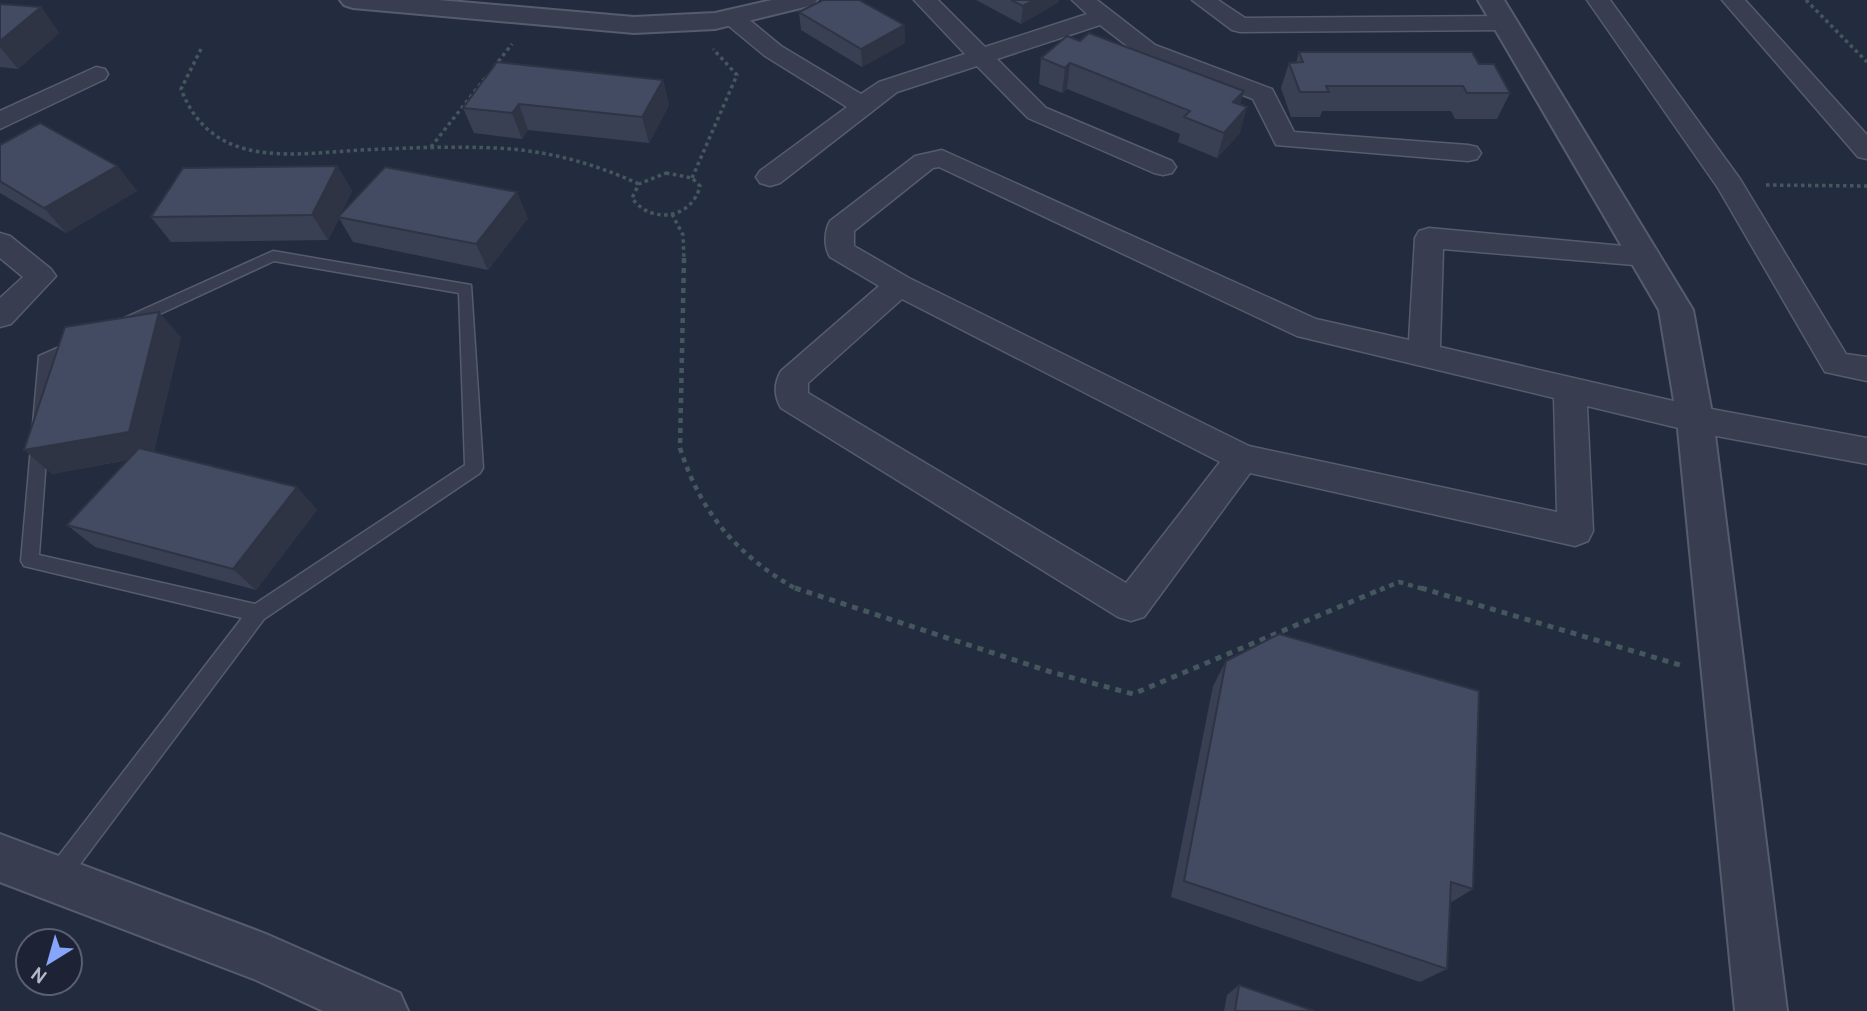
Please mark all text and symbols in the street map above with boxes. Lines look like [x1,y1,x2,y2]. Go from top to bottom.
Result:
north arrow [14,927,84,997]
text: N [27,962,51,988]

